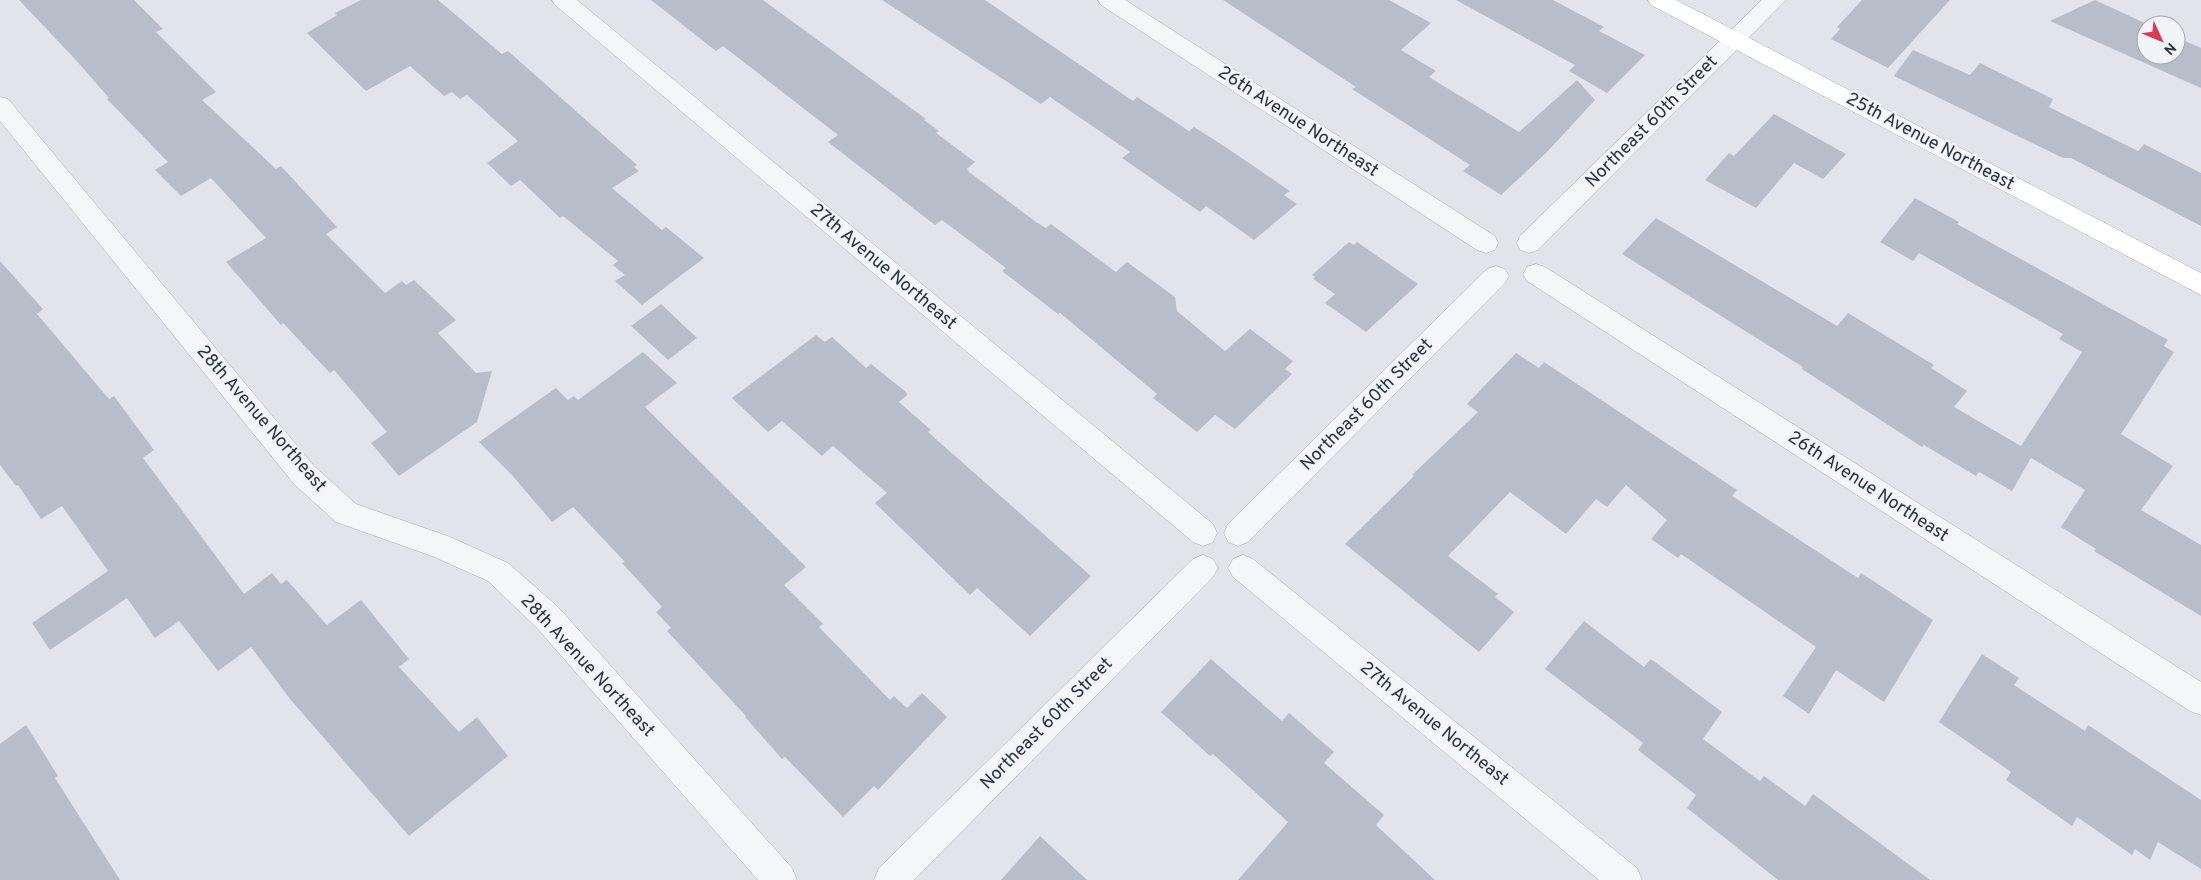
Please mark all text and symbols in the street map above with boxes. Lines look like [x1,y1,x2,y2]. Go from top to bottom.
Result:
north arrow [2136,15,2186,65]
text: N [2160,38,2179,58]
street label: Northeast 60th Street [1581,51,1723,193]
street label: 26th Avenue Northeast [1213,61,1383,183]
street label: 25th Avenue Northeast [1842,88,2018,196]
street label: 27th Avenue Northeast [805,199,961,335]
street label: Northeast 60th Street [1296,334,1438,476]
street label: 28th Avenue Northeast [191,341,331,497]
street label: 26th Avenue Northeast [1783,426,1953,548]
street label: 28th Avenue Northeast [515,590,659,742]
street label: Northeast 60th Street [976,653,1118,795]
street label: 27th Avenue Northeast [1355,657,1513,791]

